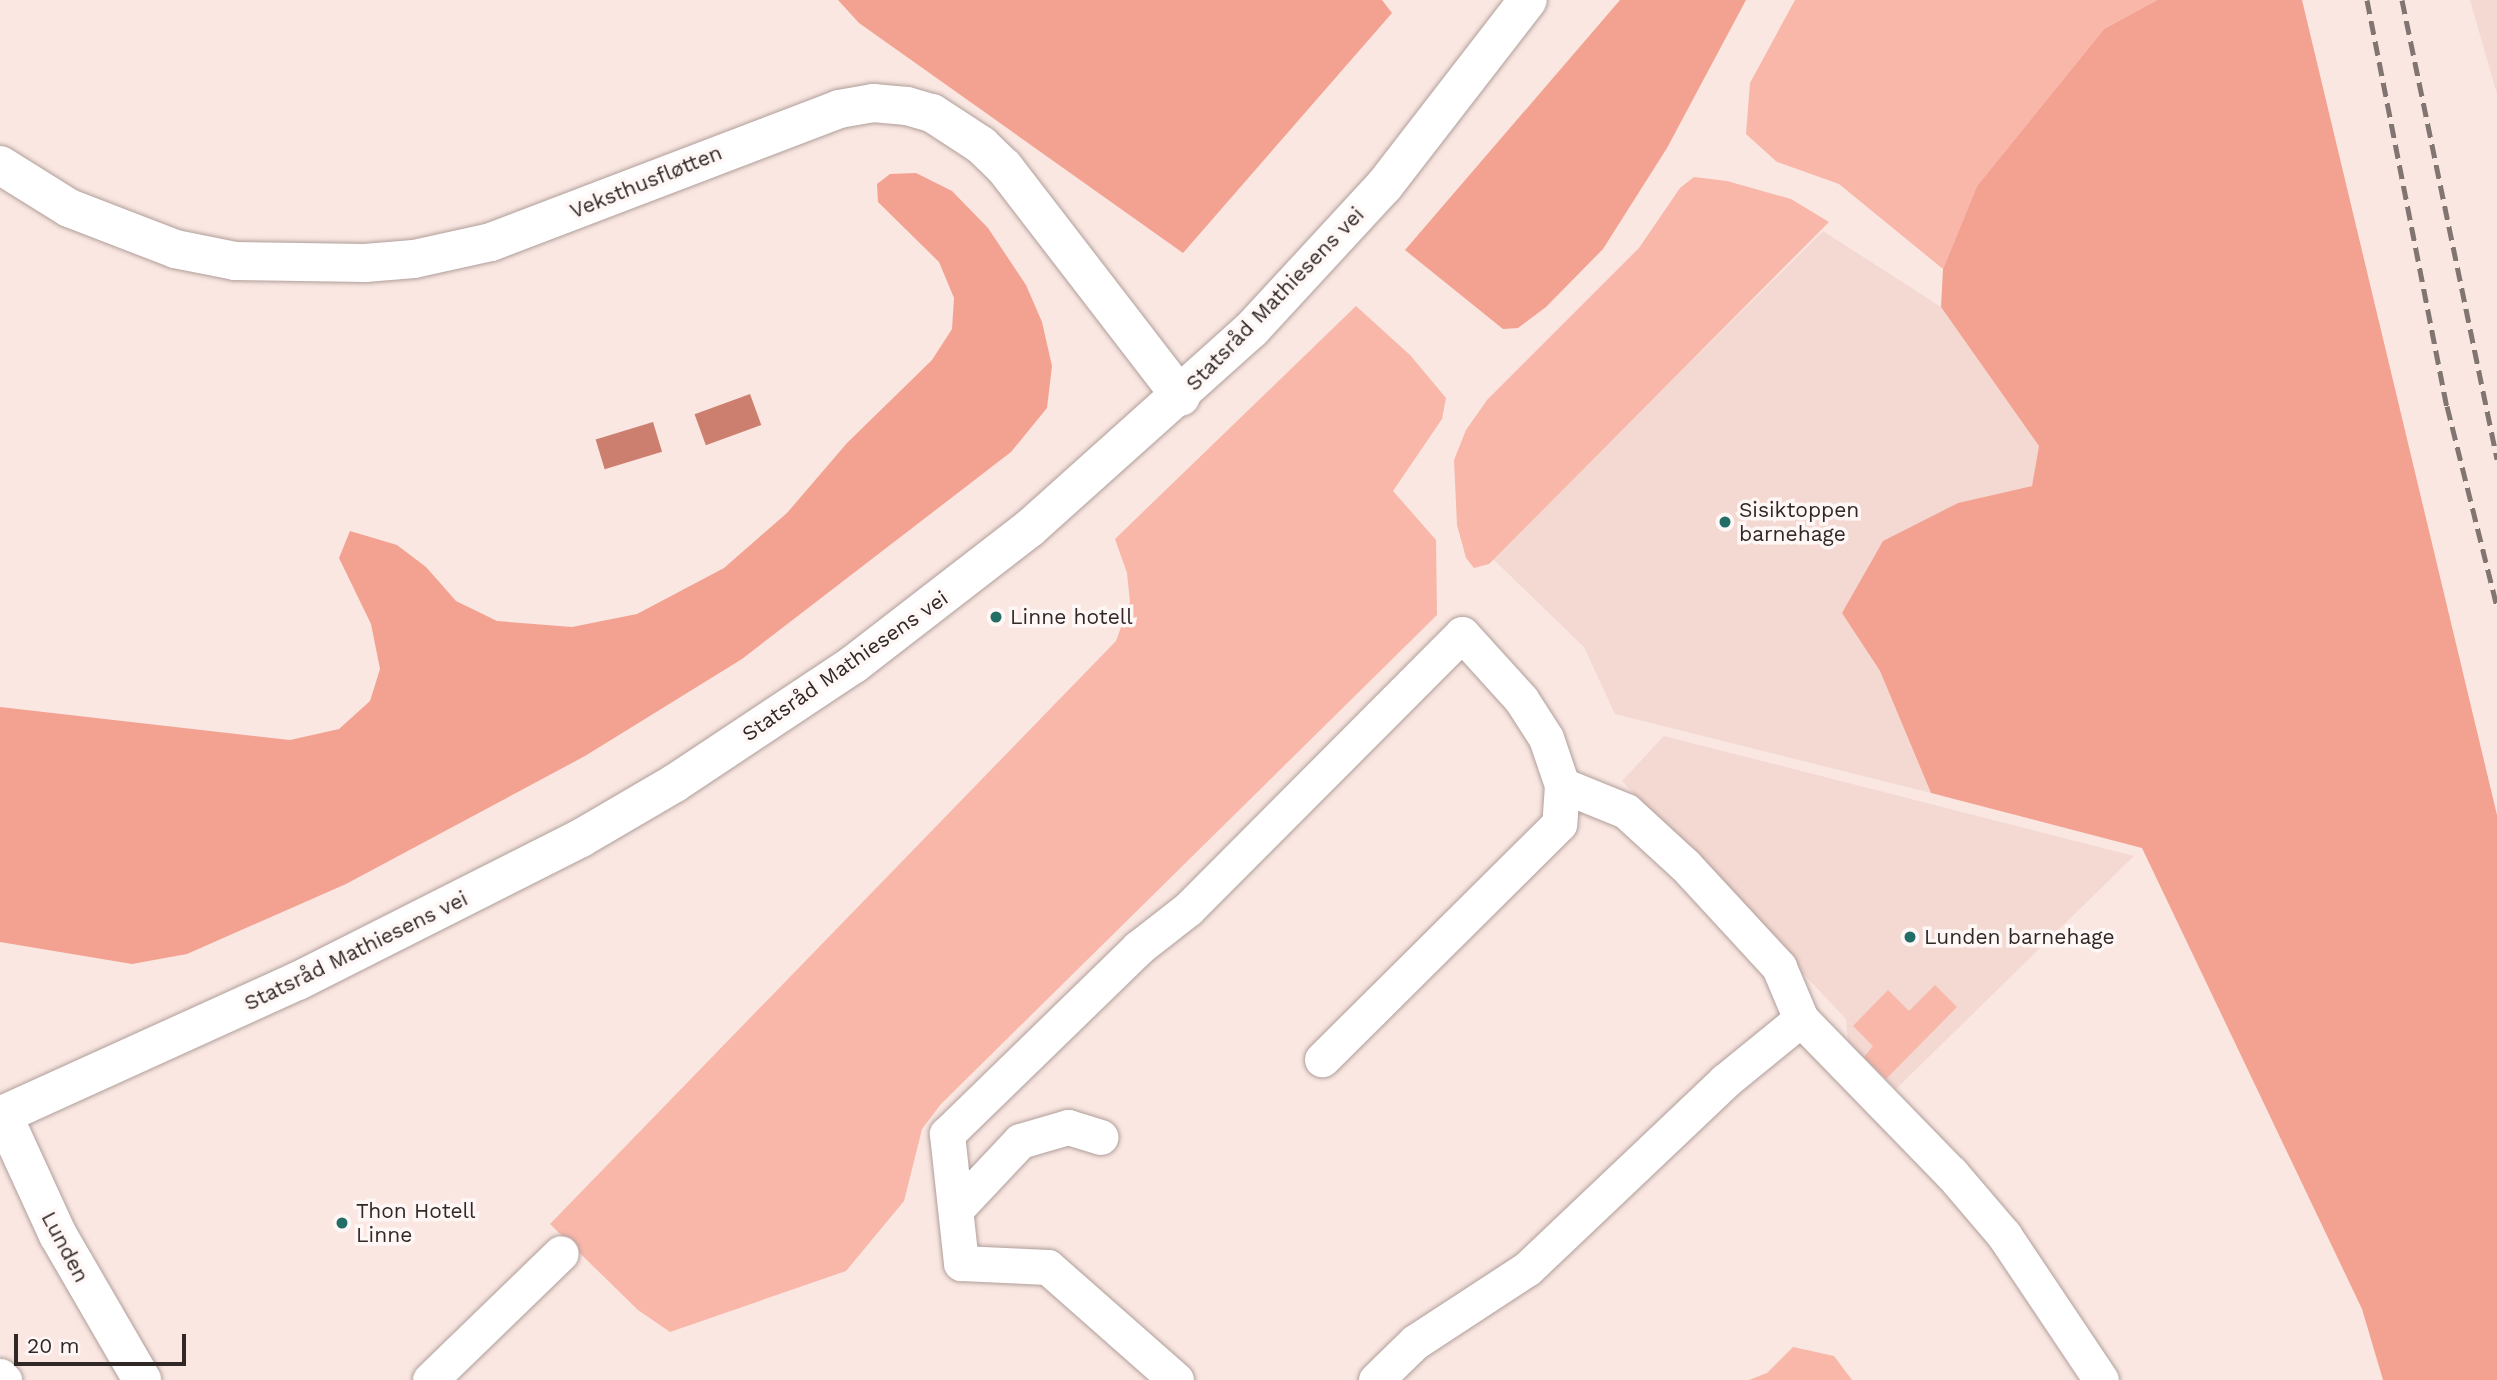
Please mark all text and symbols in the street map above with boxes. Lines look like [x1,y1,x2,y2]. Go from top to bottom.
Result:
street label: Veksthusfløtten [566,140,726,224]
street label: Statsråd Mathiesens vei [1181,202,1369,396]
place label: Sisiktoppen barnehage [1739,497,1859,547]
marker: Sisiktoppen barnehage [1717,514,1733,530]
street label: Statsråd Mathiesens vei [737,585,953,747]
place label: Linne hotell [1010,604,1133,630]
marker: Linne hotell [988,609,1004,625]
street label: Statsråd Mathiesens vei [240,886,472,1016]
place label: Lunden barnehage [1924,924,2115,950]
marker: Lunden barnehage [1902,929,1918,945]
place label: Thon Hotell Linne [356,1198,475,1248]
street label: Lunden [36,1207,94,1287]
marker: Thon Hotell Linne [334,1215,350,1231]
scale bar [18,1320,189,1364]
text: 20 m [27,1333,79,1358]

